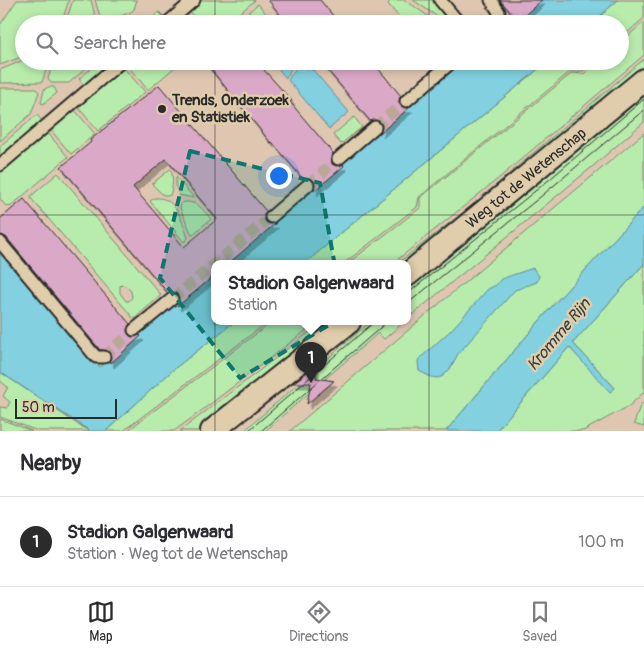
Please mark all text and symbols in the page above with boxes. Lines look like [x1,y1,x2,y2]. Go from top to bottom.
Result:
search box [15,15,629,70]
icon: search [33,29,61,57]
text: Search here [73,31,166,55]
place label: Trends, Onderzoek en Statistiek [171,91,289,127]
marker: Trends, Onderzoek en Statistiek [156,103,168,115]
street label: Weg tot de Wetenschap [462,124,590,233]
your location [266,163,292,189]
popup [211,260,411,325]
text: Stadion Galgenwaard [228,271,394,295]
water label: Kromme Rijn [523,294,595,375]
text: Station [228,295,277,315]
pin: 1 [295,342,327,383]
scale bar [15,396,118,419]
text: 50 m [22,399,55,416]
text: Nearby [20,450,81,477]
text: Stadion Galgenwaard [67,520,234,544]
text: 1 [33,532,39,552]
text: 100 m [578,532,624,552]
text: Station · Weg tot de Wetenschap [67,544,288,564]
tab: Map [87,598,115,645]
tab: Directions [289,598,348,645]
tab: Saved [522,598,557,645]

